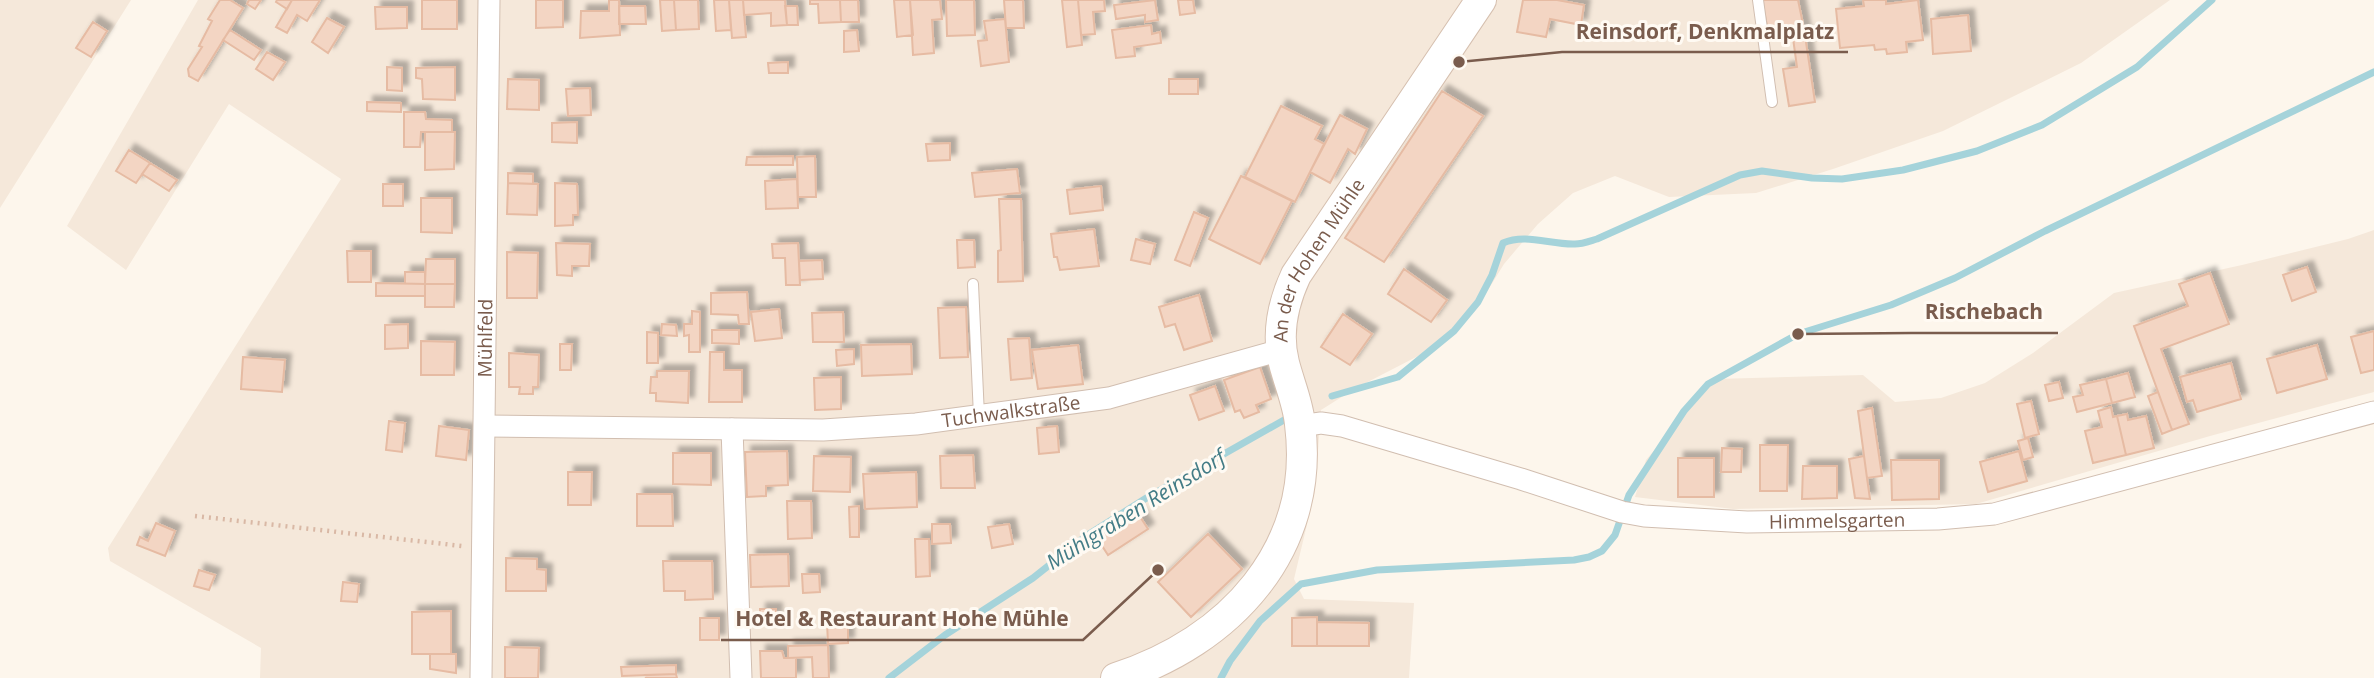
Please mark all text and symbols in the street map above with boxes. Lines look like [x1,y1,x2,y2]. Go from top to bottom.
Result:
callout: Reinsdorf, Denkmalplatz [1562,10,1848,52]
text: Reinsdorf, Denkmalplatz [1576,17,1834,45]
street label: An der Hohen Mühle [1268,173,1370,342]
callout: Rischebach [1911,291,2058,333]
text: Rischebach [1925,297,2043,325]
street label: Mühlfeld [472,299,498,378]
street label: Tuchwalkstraße [940,389,1082,433]
water label: Mühlgraben Reinsdorf [1041,441,1233,576]
street label: Himmelsgarten [1769,507,1905,535]
callout: Hotel & Restaurant Hohe Mühle [721,598,1083,640]
text: Hotel & Restaurant Hohe Mühle [735,604,1069,632]

